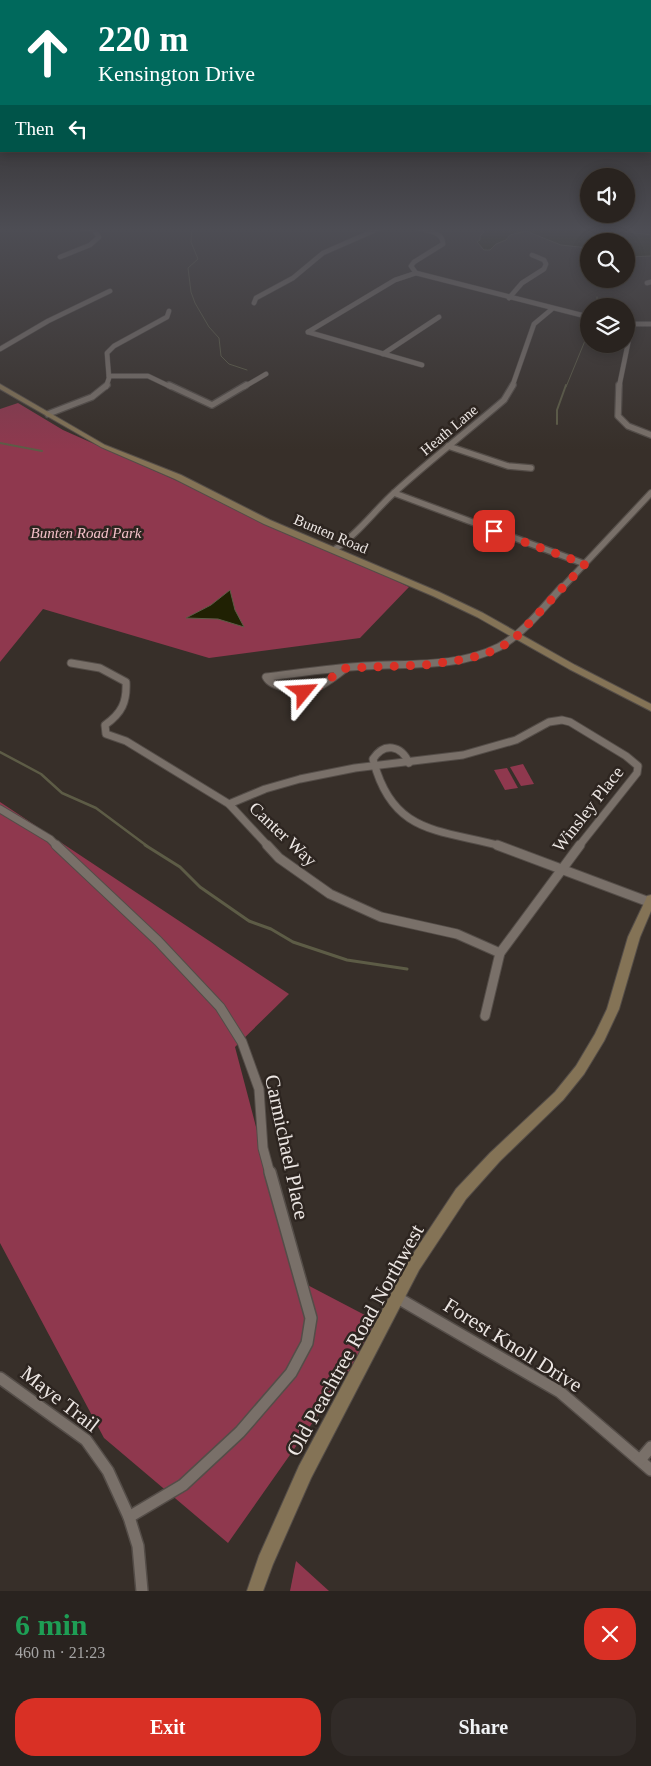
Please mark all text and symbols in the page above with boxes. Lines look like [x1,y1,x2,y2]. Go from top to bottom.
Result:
icon: ahead [15,20,80,85]
text: 220 m [98,20,188,59]
text: Kensington Drive [98,61,255,86]
icon: left [64,115,92,143]
text: Then [15,118,54,139]
map controls [580,168,635,353]
button: sound [580,168,635,223]
button: search [580,233,635,288]
button: layers [580,298,635,353]
street label: Heath Lane [417,401,481,458]
pin [473,510,515,552]
street label: Bunten Road [292,511,371,557]
icon: arrive [480,517,508,545]
park label: Bunten Road Park [31,525,142,541]
position arrow [277,665,329,717]
street label: Winsley Place [548,762,628,856]
street label: Canter Way [245,798,321,870]
street label: Carmichael Place [260,1072,314,1222]
street label: Old Peachtree Road Northwest [281,1220,429,1460]
street label: Forest Knoll Drive [439,1293,587,1397]
street label: Maye Trail [16,1361,104,1437]
text: 6 min [15,1608,88,1641]
button: close [584,1608,636,1660]
text: 460 m · 21:23 [15,1644,105,1661]
button: Exit [15,1698,321,1756]
button: Share [331,1698,636,1756]

